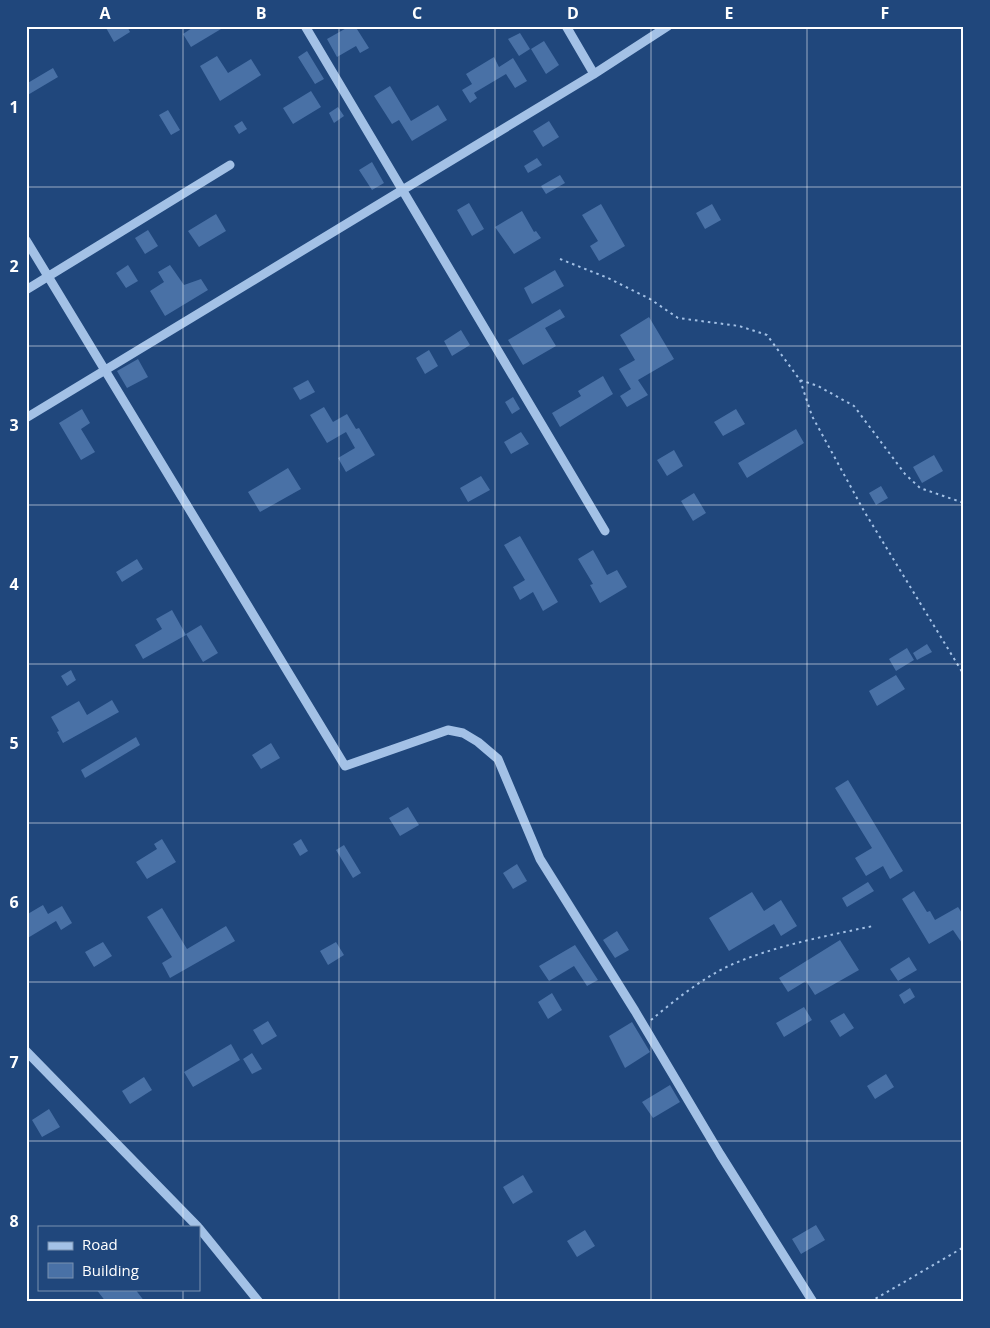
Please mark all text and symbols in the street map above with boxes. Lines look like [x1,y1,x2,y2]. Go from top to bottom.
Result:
text: A [99,2,111,24]
text: B [256,2,266,24]
text: C [412,2,422,24]
text: D [567,2,579,24]
text: E [725,2,734,24]
text: F [881,2,889,24]
text: 1 [9,96,19,118]
text: 2 [9,255,19,277]
text: 3 [9,414,19,436]
text: 4 [9,573,19,595]
text: 5 [9,732,19,754]
text: 6 [9,891,19,913]
text: 7 [9,1051,19,1073]
text: 8 [9,1210,19,1232]
legend [38,1226,200,1290]
text: Road [82,1234,118,1254]
text: Building [82,1260,139,1280]

